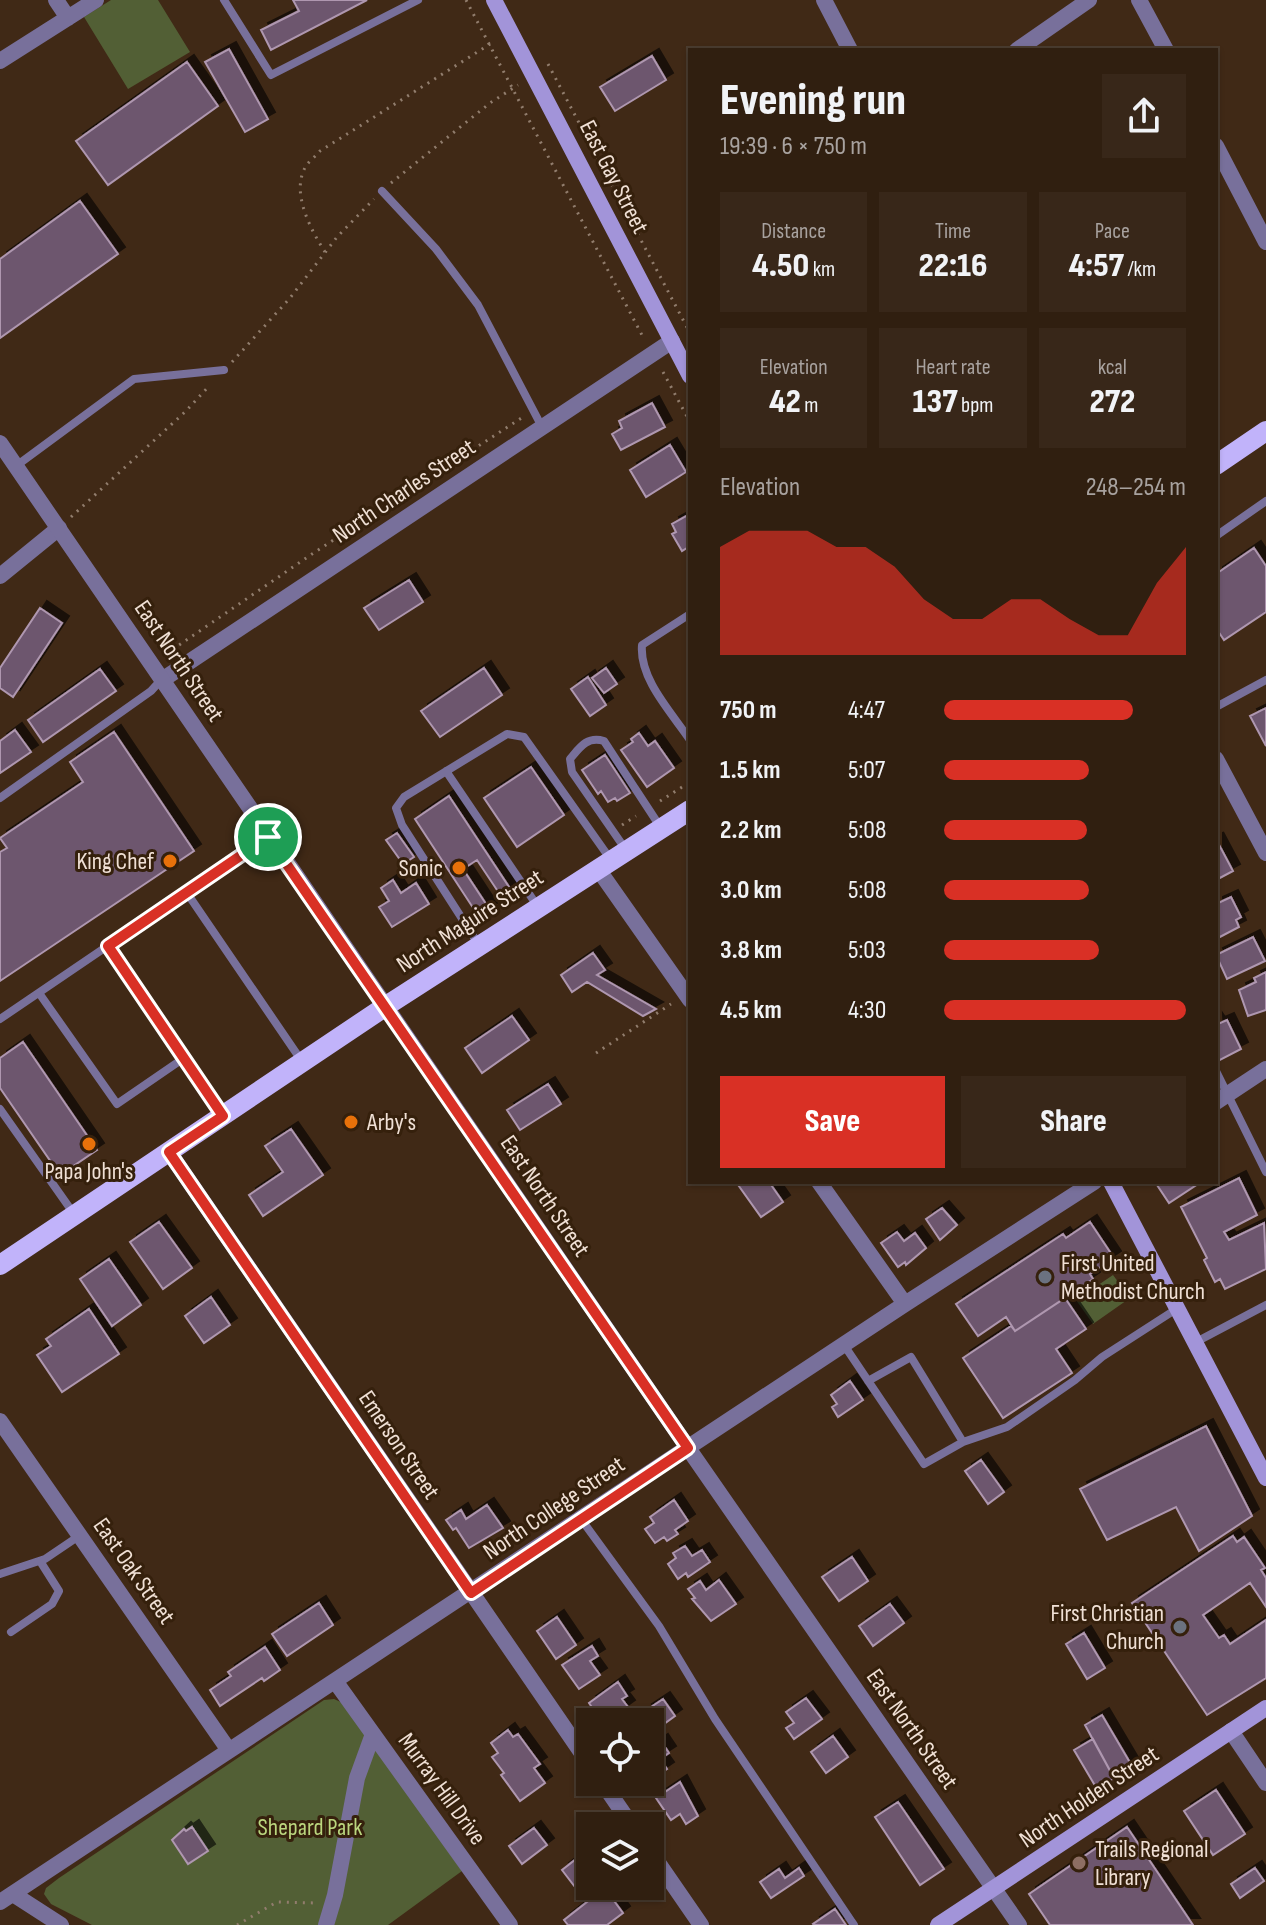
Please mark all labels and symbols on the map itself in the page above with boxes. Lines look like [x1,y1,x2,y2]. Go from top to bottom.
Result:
street label: East Gay Street [573,116,655,238]
street label: North Charles Street [327,433,481,549]
street label: East North Street [128,595,230,727]
pin [234,803,302,871]
place label: King Chef [76,847,155,876]
marker: King Chef [161,852,179,870]
place label: Sonic [398,854,443,883]
marker: Sonic [450,859,468,877]
street label: North Maguire Street [391,863,549,979]
place label: Arby's [366,1108,416,1137]
marker: Arby's [342,1113,360,1131]
street label: East North Street [494,1130,596,1262]
marker: Papa John's [80,1135,98,1153]
place label: Papa John's [45,1157,133,1186]
place label: First United Methodist Church [1061,1249,1205,1306]
marker: First United Methodist Church [1036,1268,1054,1286]
street label: Emerson Street [352,1385,446,1505]
street label: North College Street [478,1450,630,1566]
street label: East Oak Street [87,1512,181,1630]
place label: First Christian Church [1051,1599,1164,1656]
marker: First Christian Church [1171,1618,1189,1636]
street label: East North Street [860,1663,964,1795]
street label: Murray Hill Drive [392,1727,492,1851]
street label: North Holden Street [1014,1740,1164,1854]
park label: Shepard Park [258,1813,362,1842]
place label: Trails Regional Library [1095,1835,1209,1892]
marker: Trails Regional Library [1070,1854,1088,1872]

